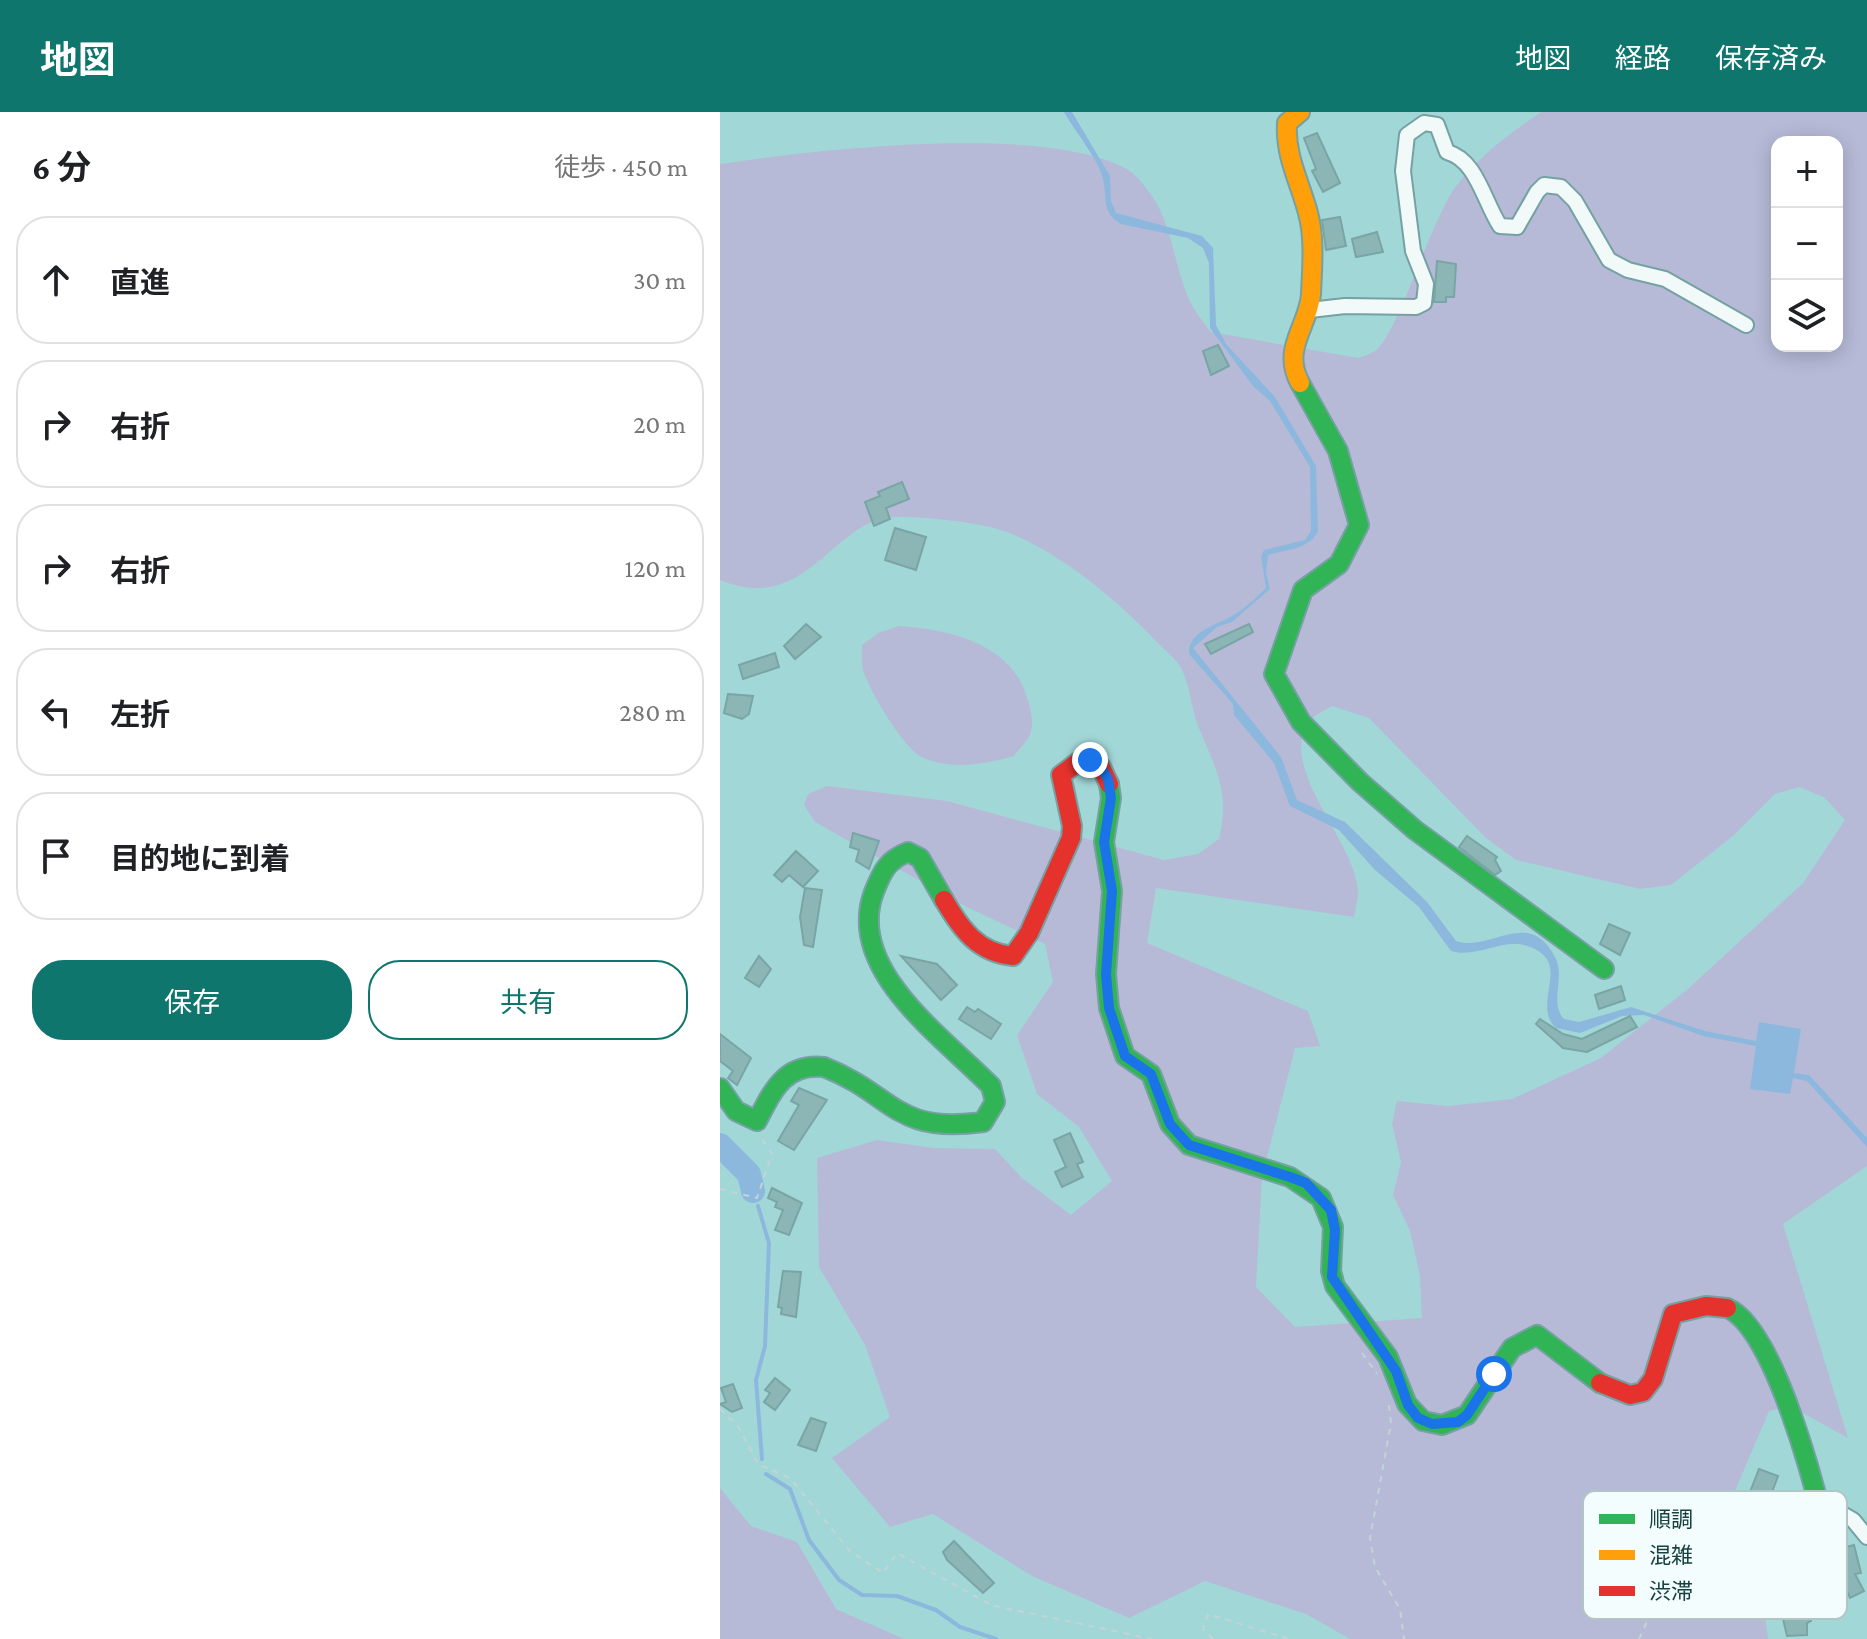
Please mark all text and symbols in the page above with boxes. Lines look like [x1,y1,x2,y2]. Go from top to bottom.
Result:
text: 地図 [40,39,116,81]
text: 地図 [1515,43,1571,74]
text: 経路 [1615,43,1671,74]
text: 保存済み [1715,43,1827,74]
map controls [1771,136,1843,352]
button: + [1771,136,1843,208]
text: 6 分 [32,149,91,186]
text: 徒歩 · 450 m [554,153,688,182]
button: − [1771,208,1843,280]
icon: ahead [34,258,78,302]
text: 直進 [110,266,170,299]
text: 30 m [633,266,686,295]
button: layers [1771,280,1843,352]
icon: right [34,402,78,446]
text: 右折 [110,410,170,443]
text: 20 m [633,410,686,439]
icon: right [34,546,78,590]
text: 右折 [110,554,170,587]
text: 120 m [625,554,686,583]
icon: left [34,690,78,734]
text: 左折 [110,698,170,731]
text: 280 m [619,698,686,727]
route end [1072,742,1108,778]
icon: arrive [34,834,78,878]
text: 目的地に到着 [110,842,290,875]
button: 保存 [32,960,352,1040]
button: 共有 [368,960,688,1040]
route start [1476,1356,1512,1392]
legend [1583,1491,1847,1619]
text: 順調 [1649,1507,1693,1532]
text: 混雑 [1649,1543,1693,1568]
text: 渋滞 [1649,1579,1693,1604]

